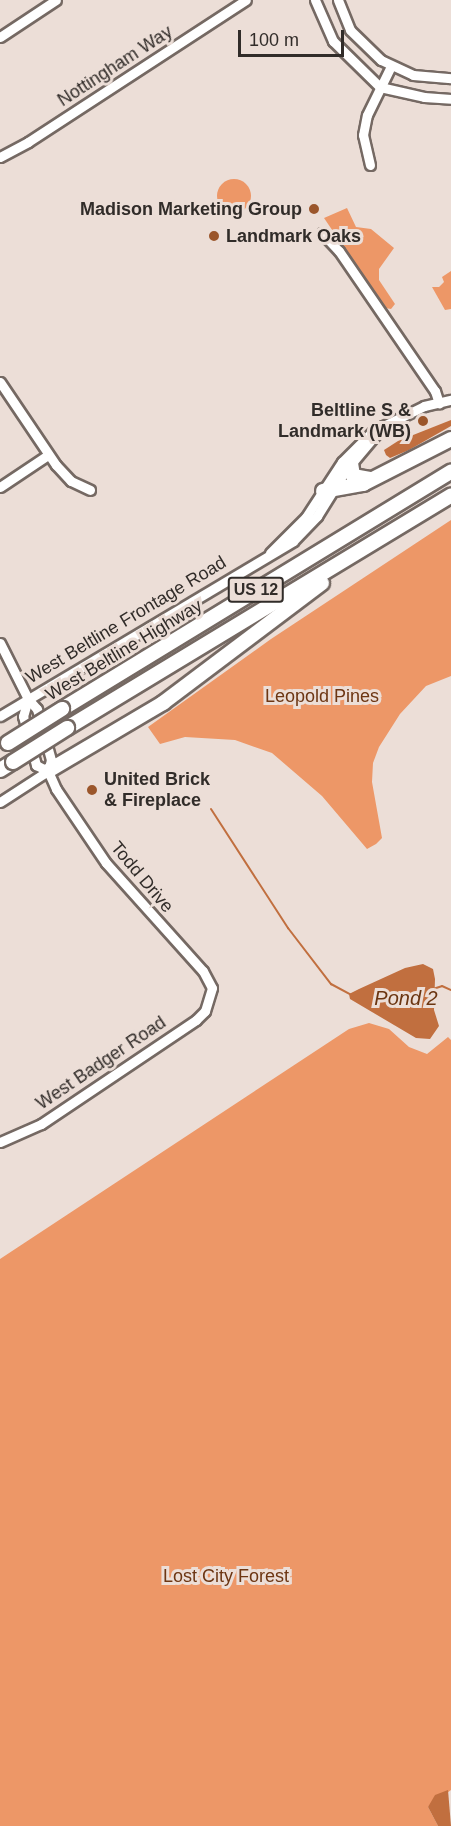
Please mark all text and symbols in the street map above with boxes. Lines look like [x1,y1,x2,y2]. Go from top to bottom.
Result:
scale bar [241,18,348,56]
street label: Nottingham Way [54,21,176,111]
text: 100 m [249,30,299,50]
place label: Madison Marketing Group [80,198,302,220]
marker: Madison Marketing Group [307,202,321,216]
place label: Landmark Oaks [226,225,361,247]
marker: Landmark Oaks [207,229,221,243]
place label: Beltline S & Landmark (WB) [278,400,411,442]
marker: Beltline S & Landmark (WB) [416,414,430,428]
street label: West Beltline Frontage Road [22,552,230,688]
road number: US 12 [228,577,284,603]
street label: West Beltline Highway [42,595,206,705]
park label: Leopold Pines [265,685,379,707]
place label: United Brick & Fireplace [104,769,210,812]
marker: United Brick & Fireplace [85,783,99,797]
street label: Todd Drive [106,837,178,917]
water label: Pond 2 [374,986,438,1010]
street label: West Badger Road [32,1012,170,1114]
park label: Lost City Forest [163,1565,289,1587]

